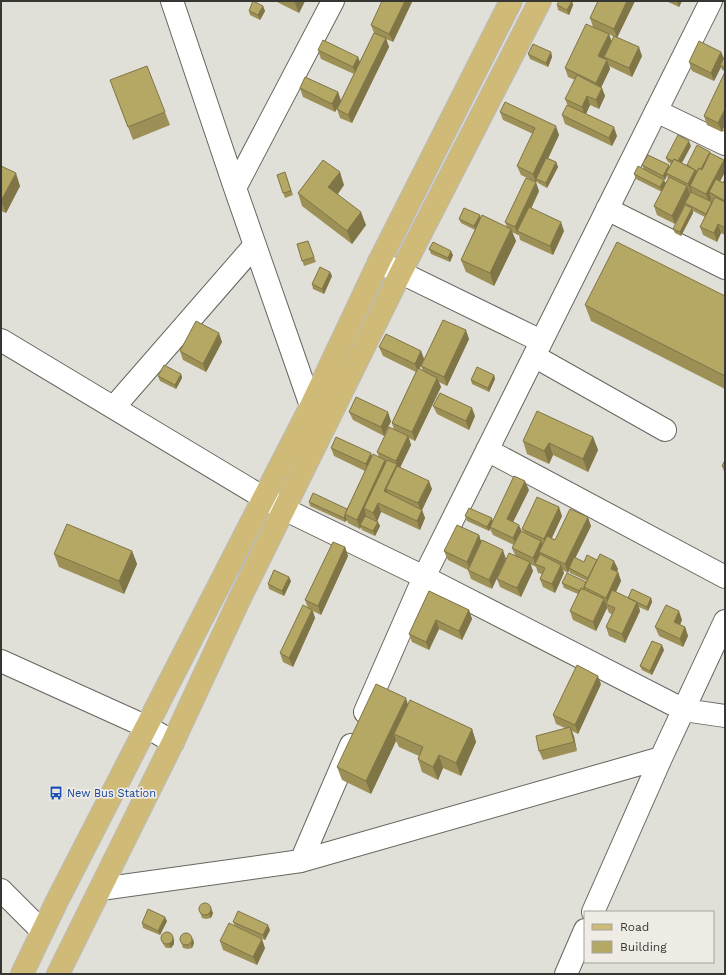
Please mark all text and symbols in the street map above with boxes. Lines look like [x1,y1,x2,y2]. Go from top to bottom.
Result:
bus stop icon: New Bus Station [48,785,64,801]
place label: New Bus Station [67,787,156,800]
legend [584,911,714,963]
text: Road [620,920,649,934]
text: Building [620,940,667,954]

